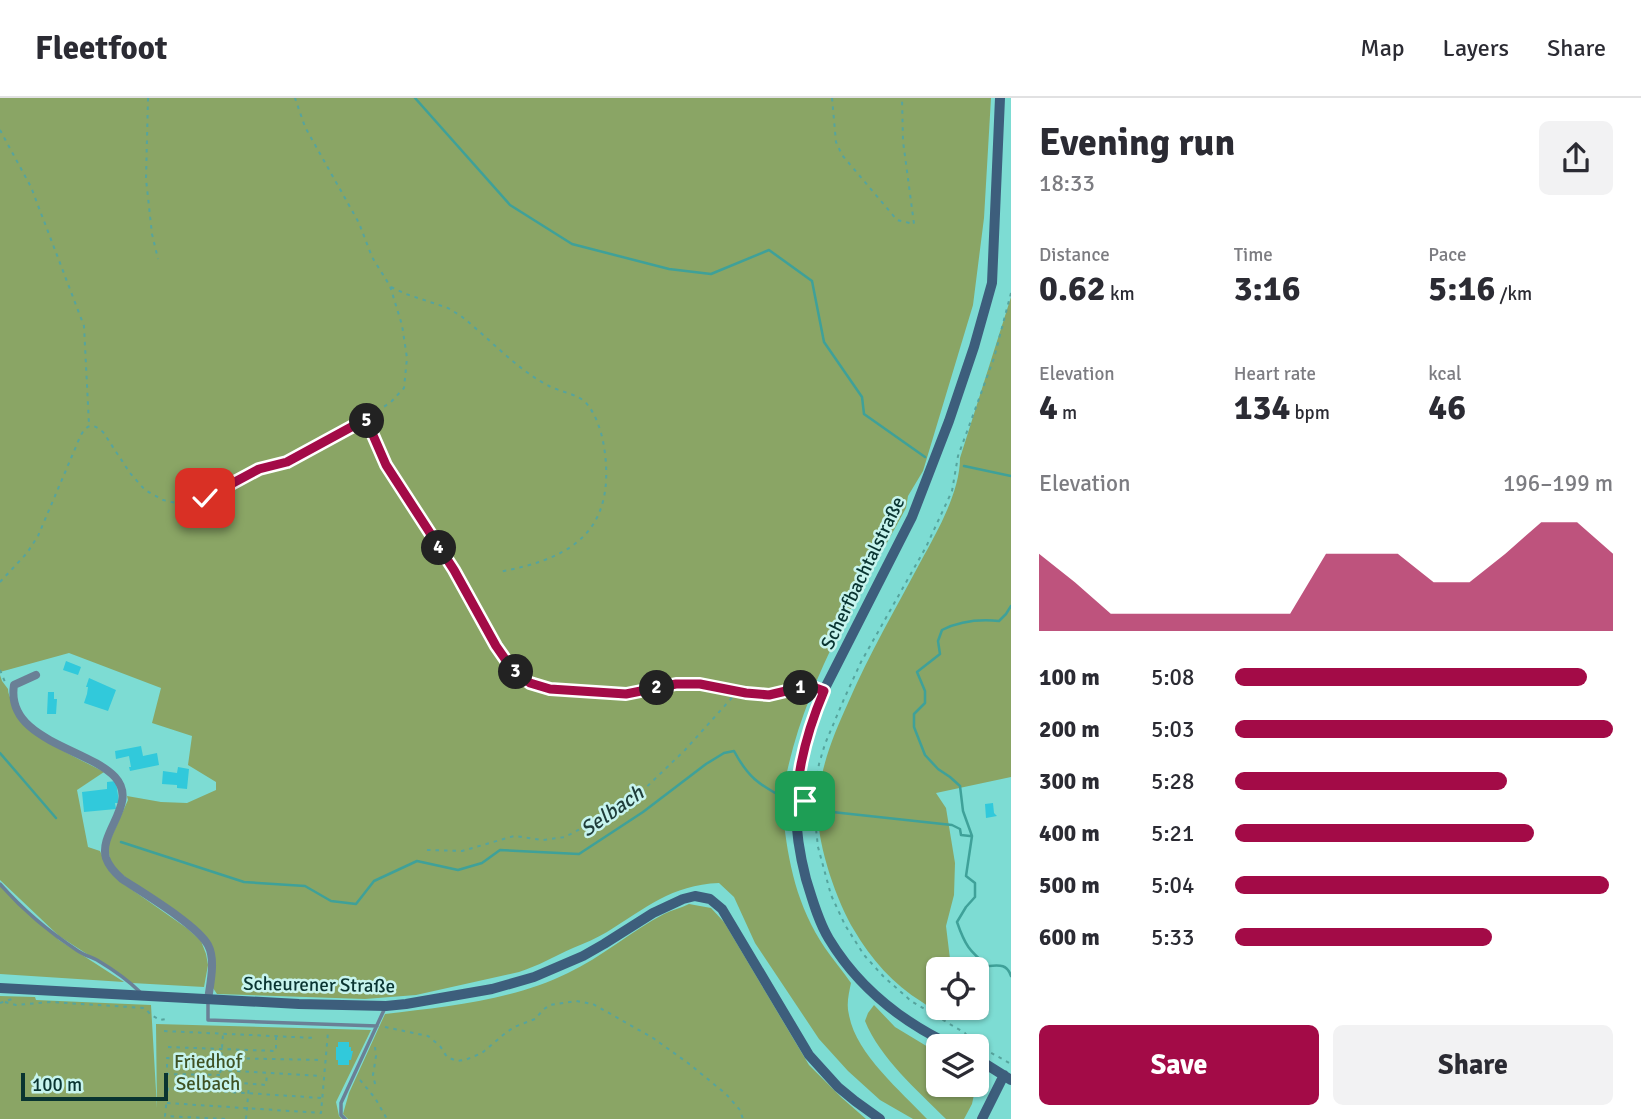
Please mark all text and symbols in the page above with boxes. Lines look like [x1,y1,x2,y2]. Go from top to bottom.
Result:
text: Fleetfoot [35,28,167,69]
text: Map [1360,33,1405,63]
text: Layers [1443,33,1509,63]
text: Share [1547,33,1606,63]
text: Evening run [1039,119,1235,166]
button: share [1539,121,1613,195]
text: 18:33 [1039,169,1095,198]
text: Distance [1039,243,1110,267]
text: Time [1234,243,1273,267]
text: Pace [1428,243,1467,267]
text: 0.62 [1039,267,1106,310]
text: 3:16 [1234,267,1301,310]
text: 5:16 [1428,267,1495,310]
text: km [1106,282,1135,306]
text: /km [1495,282,1532,306]
text: Elevation [1039,362,1115,386]
text: Heart rate [1234,362,1316,386]
text: kcal [1428,362,1462,386]
text: 4 [1039,386,1058,429]
text: 134 [1234,386,1290,429]
text: 46 [1428,386,1466,429]
text: m [1058,401,1077,425]
text: bpm [1290,401,1330,425]
pin: 5 [350,404,384,438]
text: 5 [361,408,372,432]
pin [175,468,235,528]
text: Elevation [1039,469,1131,498]
text: 196–199 m [1503,469,1613,498]
icon: check [186,479,224,517]
street label: Scherfbachtalstraße [816,493,910,653]
pin: 4 [422,531,457,566]
text: 4 [433,535,444,559]
pin: 3 [498,654,534,690]
text: 3 [510,659,521,683]
text: 100 m [1039,663,1100,692]
text: 5:08 [1151,663,1194,692]
pin: 2 [640,670,674,706]
pin: 1 [784,670,818,706]
text: 2 [651,675,662,699]
text: 1 [795,675,806,699]
text: 200 m [1039,715,1100,744]
text: 5:03 [1151,715,1194,744]
text: 300 m [1039,767,1100,796]
text: 5:28 [1151,767,1194,796]
pin [775,771,835,831]
water label: Selbach [575,780,649,842]
icon: arrive [786,782,824,820]
text: 400 m [1039,819,1100,848]
text: 5:21 [1151,819,1194,848]
text: 500 m [1039,871,1100,900]
text: 5:04 [1151,871,1194,900]
text: 600 m [1039,923,1100,952]
text: 5:33 [1151,923,1194,952]
map controls [926,957,989,1097]
button: locate [926,957,989,1020]
street label: Scheurener Straße [243,972,395,998]
button: Save [1039,1025,1319,1105]
button: Share [1333,1025,1613,1105]
button: layers [926,1034,989,1097]
park label: Friedhof Selbach [174,1050,244,1096]
scale bar [21,1070,168,1102]
text: 100 m [32,1073,82,1097]

